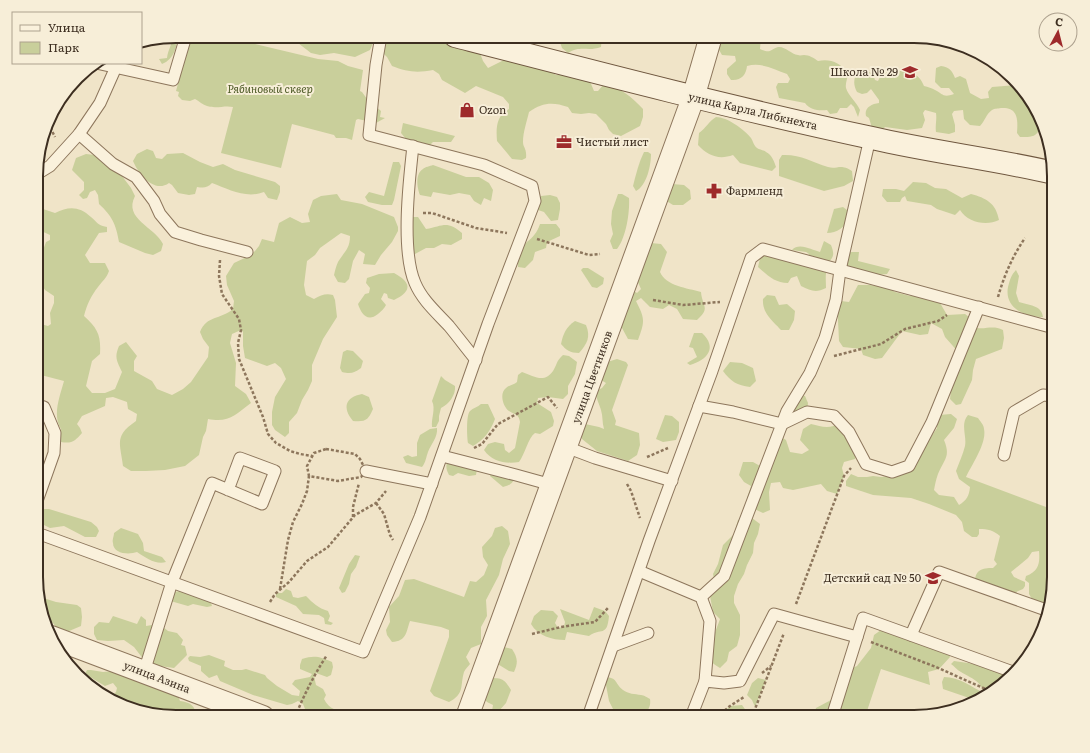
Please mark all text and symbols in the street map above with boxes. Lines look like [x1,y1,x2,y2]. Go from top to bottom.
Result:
legend [12,12,142,64]
north arrow [1038,12,1078,52]
text: С [1054,13,1064,30]
text: Улица [48,18,86,36]
text: Парк [48,38,79,56]
place label: Школа № 29 [830,63,898,79]
school or university icon: Школа № 29 [901,63,919,81]
park label: Рябиновый сквер [227,80,313,96]
street label: улица Карла Либкнехта [687,87,819,133]
shop icon: Ozon [458,101,476,119]
place label: Ozon [479,101,506,117]
office icon: Чистый лист [555,133,573,151]
place label: Чистый лист [576,133,649,149]
pharmacy icon: Фармленд [705,182,723,200]
place label: Фармленд [726,182,783,198]
street label: улица Цветников [567,328,615,425]
place label: Детский сад № 50 [824,569,921,585]
school or university icon: Детский сад № 50 [924,569,942,587]
street label: улица Азина [122,656,193,696]

